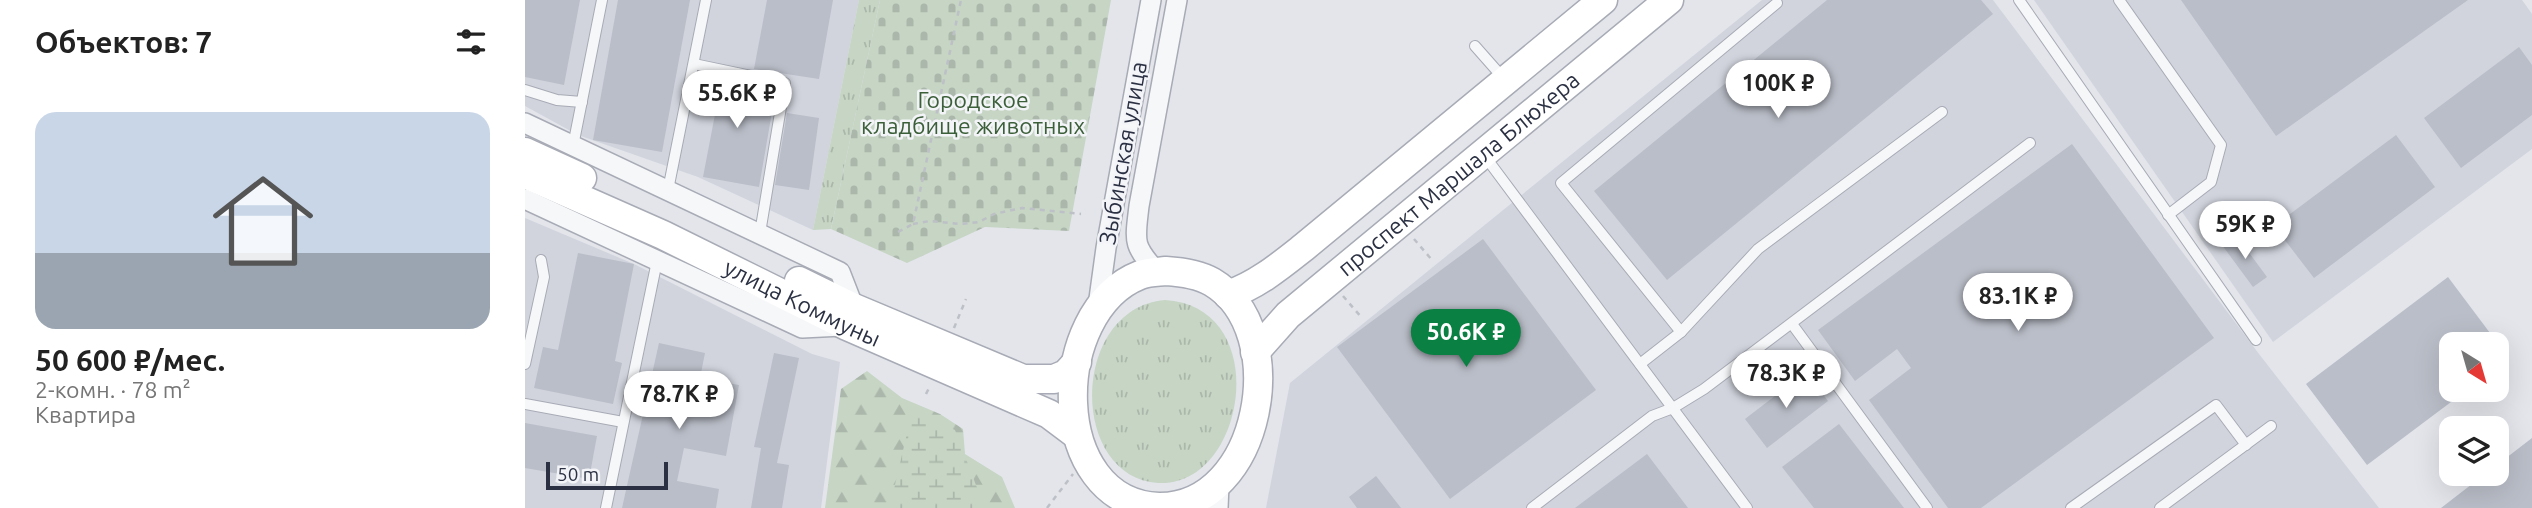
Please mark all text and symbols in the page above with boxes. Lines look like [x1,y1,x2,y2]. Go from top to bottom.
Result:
icon: filters [452,23,490,61]
text: Объектов: 7 [35,25,212,59]
street label: Зыбинская улица [1094,59,1151,246]
pin: 100K ₽ [1721,60,1835,120]
street label: проспект Маршала Блюхера [1333,67,1584,281]
text: 100K ₽ [1742,70,1814,95]
pin: 55.6K ₽ [672,71,802,130]
text: 55.6K ₽ [698,80,776,105]
park label: Городское кладбище животных [861,87,1085,138]
icon: home [200,158,326,284]
pin: 59K ₽ [2196,202,2294,261]
text: 59K ₽ [2215,211,2275,236]
street label: улица Коммуны [720,254,884,351]
pin: 83.1K ₽ [1953,274,2083,333]
text: 83.1K ₽ [1979,283,2057,308]
pin: 50.6K ₽ [1401,310,1531,369]
text: 50.6K ₽ [1427,319,1505,344]
north arrow [2439,332,2509,402]
map controls [2439,332,2509,486]
text: 50 600 ₽/мес. [35,343,225,377]
pin: 78.3K ₽ [1721,350,1851,410]
text: 78.3K ₽ [1747,360,1825,385]
pin: 78.7K ₽ [614,372,744,431]
text: 2-комн. · 78 m² [35,377,191,402]
text: 78.7K ₽ [640,381,718,406]
text: Квартира [35,402,136,427]
button: layers [2439,416,2509,486]
scale bar [546,459,669,491]
text: 50 m [557,463,599,485]

